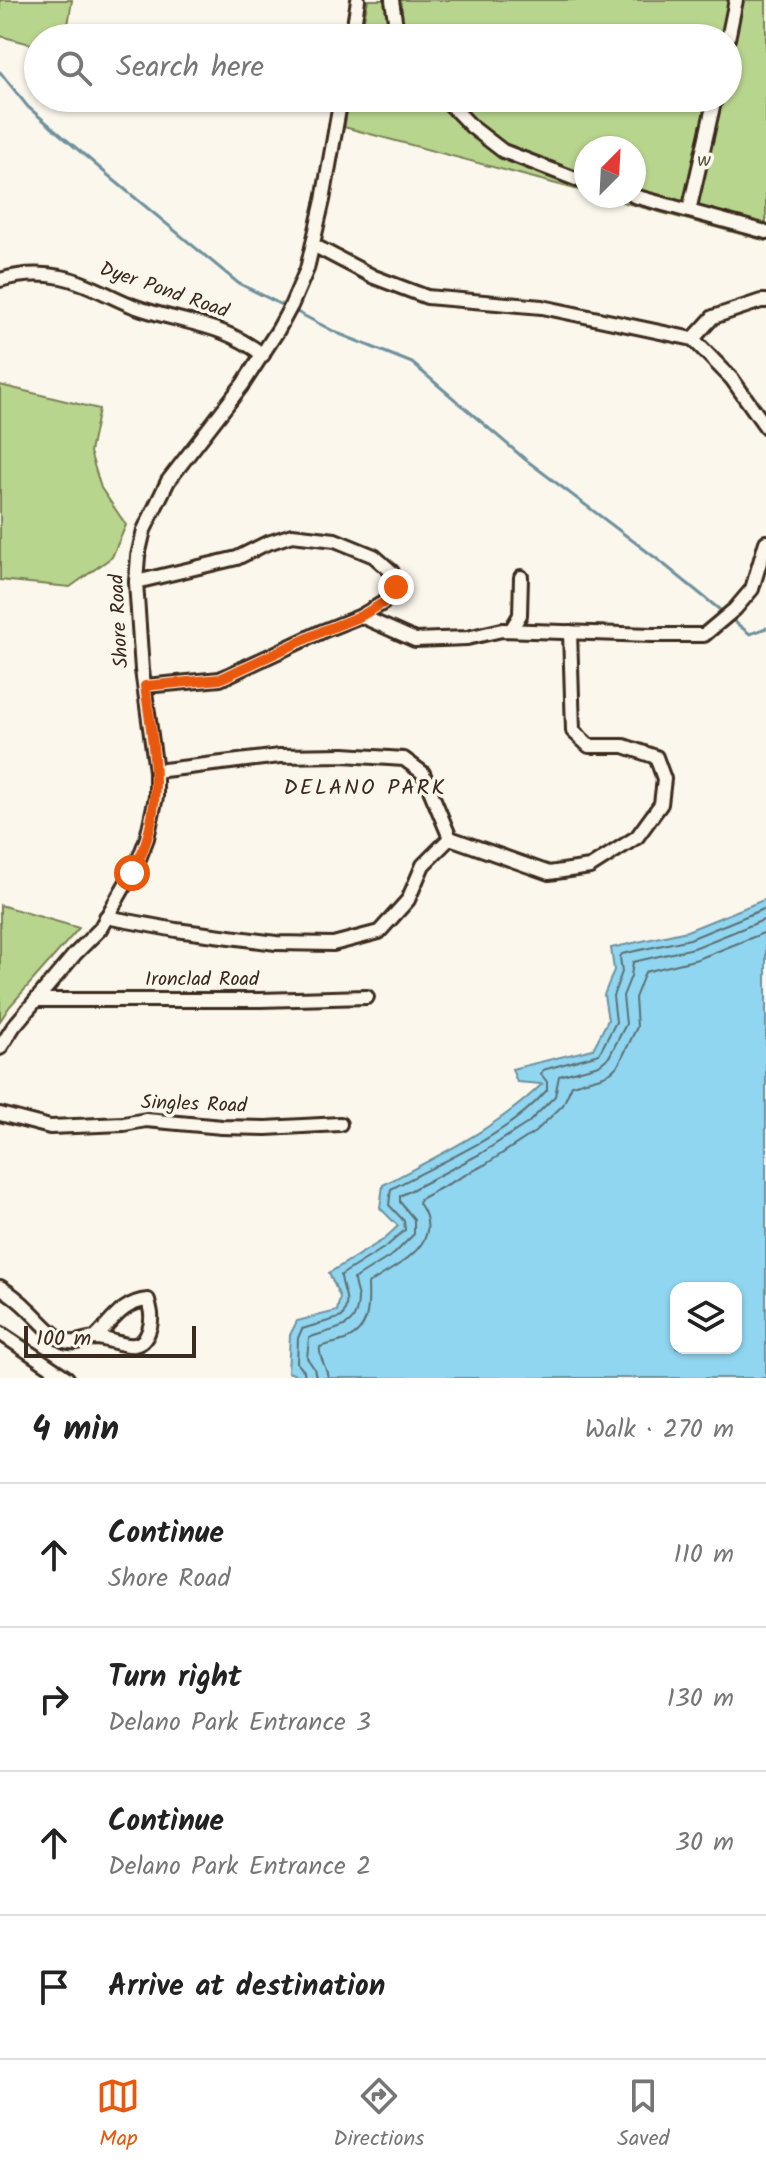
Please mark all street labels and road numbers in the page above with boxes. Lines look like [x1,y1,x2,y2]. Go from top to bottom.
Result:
street label: Dyer Pond Road [95,254,234,328]
street label: Shore Road [102,572,138,669]
street label: Ironclad Road [145,964,260,996]
street label: Singles Road [140,1087,249,1123]

